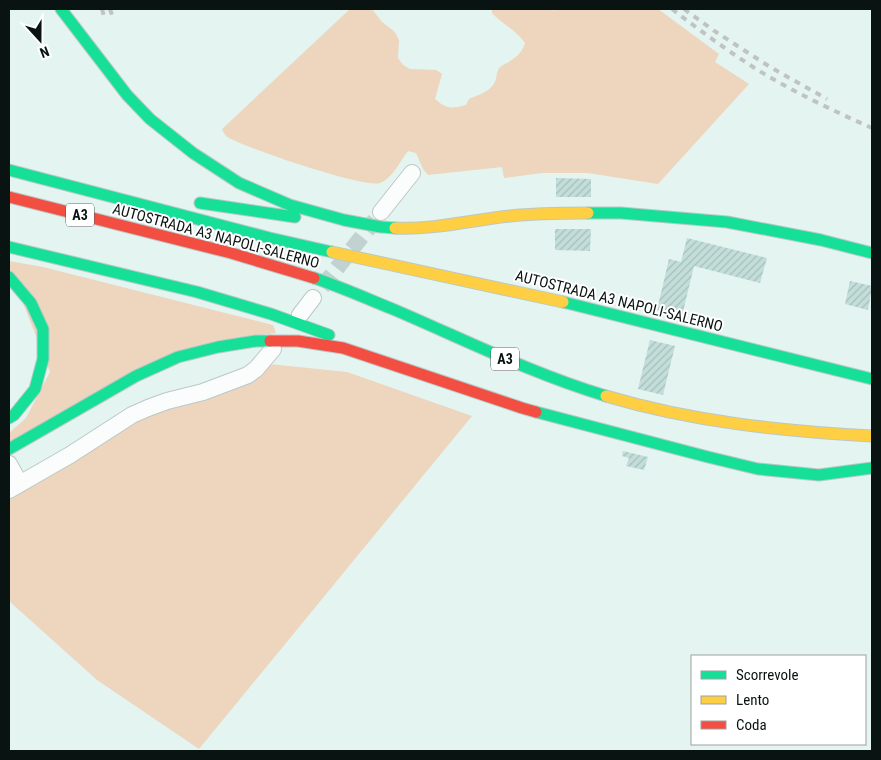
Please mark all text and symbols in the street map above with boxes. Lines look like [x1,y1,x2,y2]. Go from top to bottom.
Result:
north arrow [15,15,65,65]
text: N [38,43,52,61]
street label: AUTOSTRADA A3 NAPOLI-SALERNO [111,200,321,272]
road number: A3 [66,204,94,226]
street label: AUTOSTRADA A3 NAPOLI-SALERNO [513,266,725,336]
road number: A3 [491,348,519,370]
legend [691,655,866,745]
text: Scorrevole [736,666,798,684]
text: Lento [736,691,769,709]
text: Coda [736,716,767,734]

